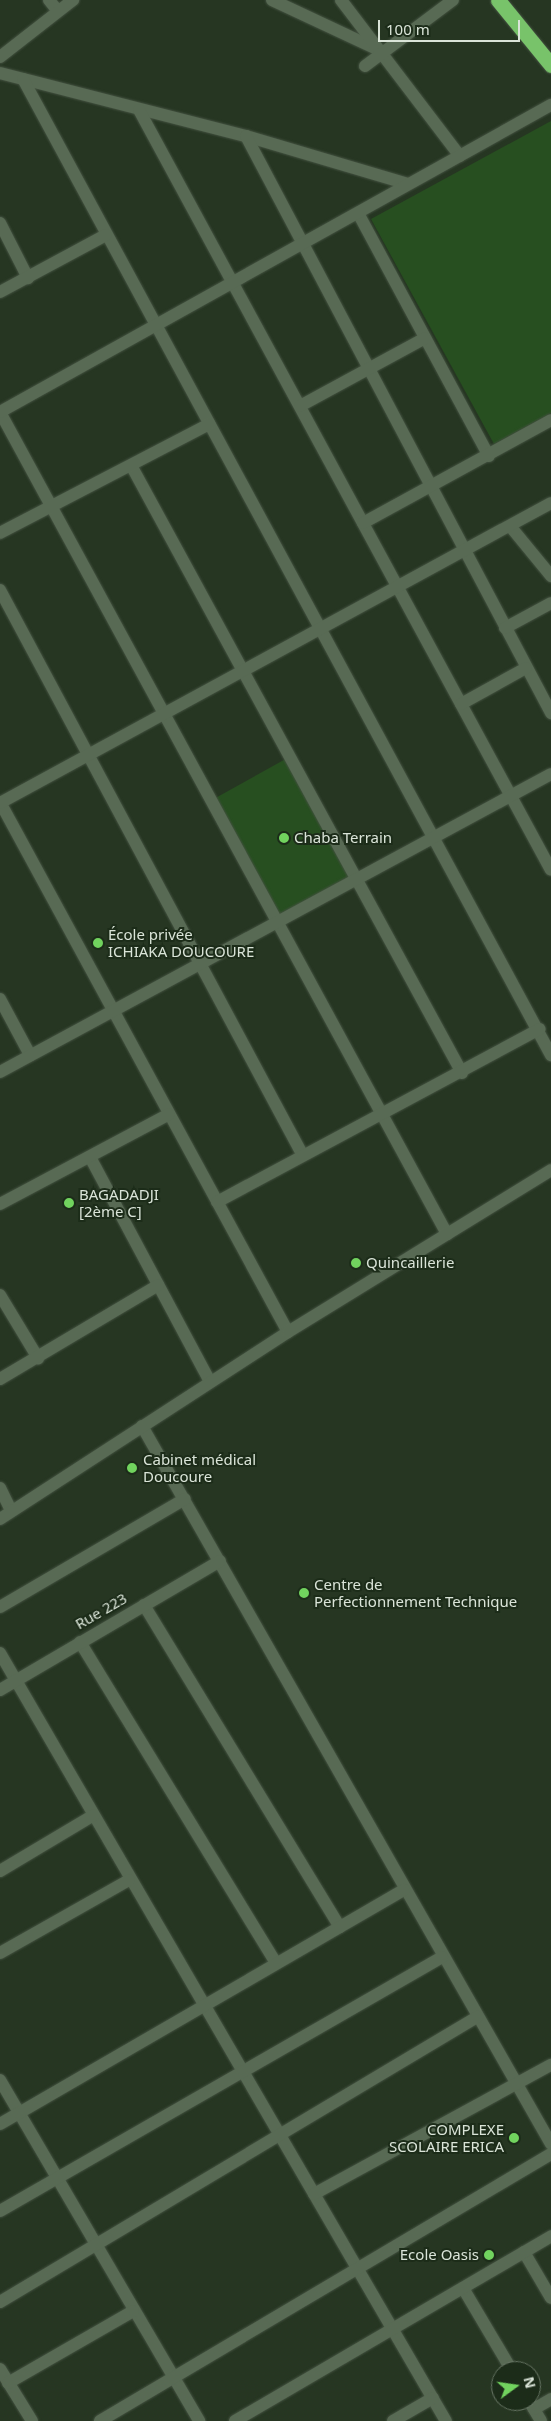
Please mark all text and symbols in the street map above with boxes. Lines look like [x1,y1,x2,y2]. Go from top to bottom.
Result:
scale bar [381,10,524,42]
text: 100 m [386,19,430,39]
place label: Chaba Terrain [294,829,392,847]
marker: Chaba Terrain [278,832,290,844]
place label: École privée ICHIAKA DOUCOURE [108,925,254,960]
marker: École privée ICHIAKA DOUCOURE [92,937,104,949]
place label: BAGADADJI [2ème C] [79,1185,159,1220]
marker: BAGADADJI [2ème C] [63,1197,75,1209]
place label: Quincaillerie [366,1254,454,1272]
marker: Quincaillerie [350,1257,362,1269]
place label: Cabinet médical Doucoure [143,1450,256,1485]
marker: Cabinet médical Doucoure [125,1461,139,1475]
place label: Centre de Perfectionnement Technique [314,1575,517,1610]
marker: Centre de Perfectionnement Technique [298,1587,310,1599]
street label: Rue 223 [72,1589,130,1633]
place label: COMPLEXE SCOLAIRE ERICA [389,2120,504,2155]
marker: COMPLEXE SCOLAIRE ERICA [508,2132,520,2144]
place label: Ecole Oasis [400,2246,479,2264]
marker: Ecole Oasis [483,2249,495,2261]
north arrow [491,2361,541,2411]
text: N [519,2375,541,2390]

